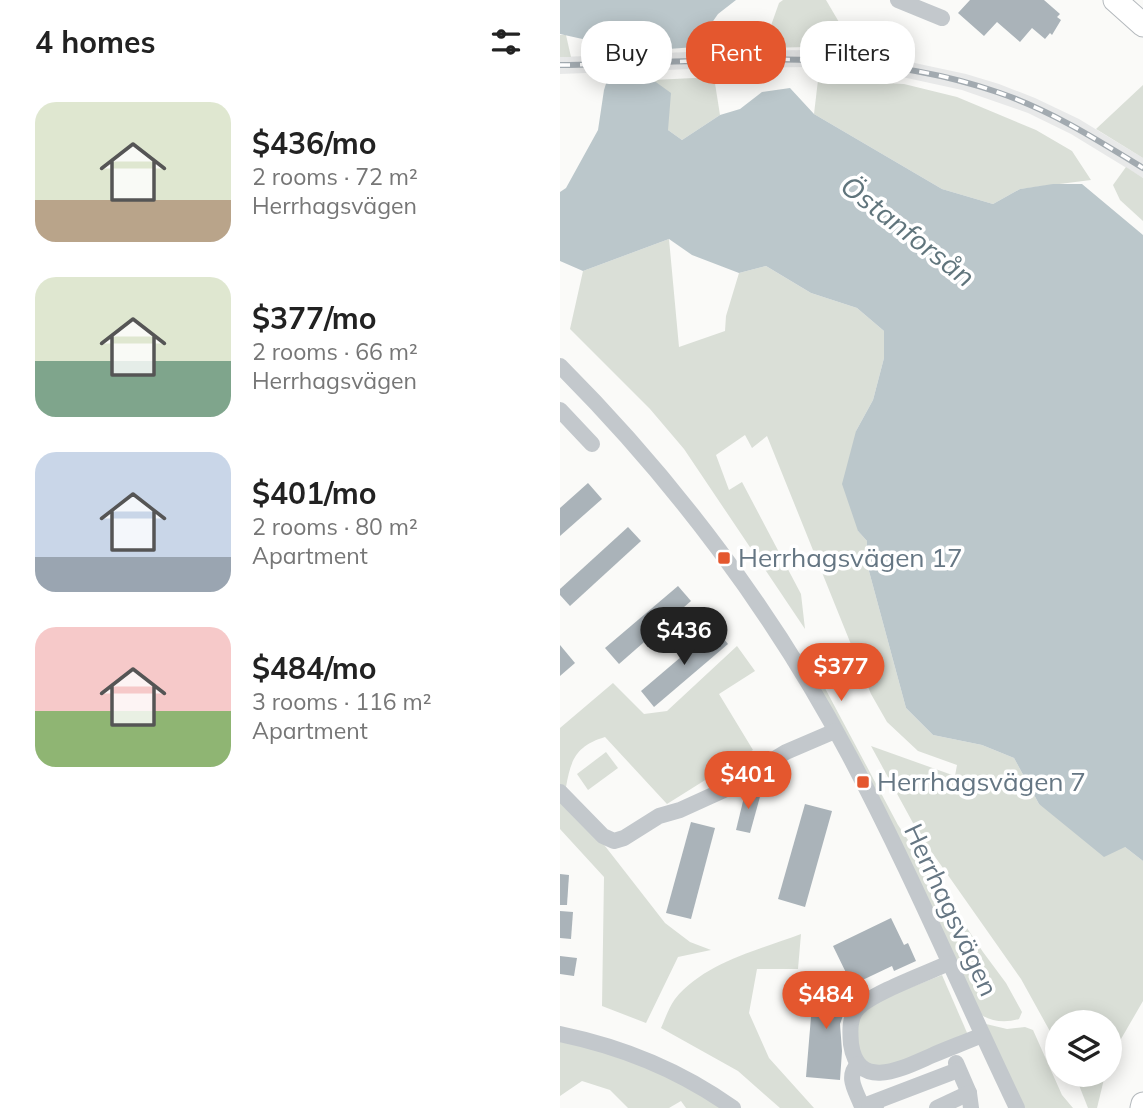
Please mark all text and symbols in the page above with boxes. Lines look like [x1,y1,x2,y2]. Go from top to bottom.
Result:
chip: Buy [581,21,672,84]
chip: Rent [686,21,786,84]
chip: Filters [800,21,915,84]
text: 4 homes [35,23,156,61]
icon: filters [487,23,525,61]
text: $436/mo [252,124,376,162]
icon: home [91,130,175,214]
text: 2 rooms · 72 m² [252,162,418,191]
water label: Östanforsån [834,167,982,294]
text: Herrhagsvägen [252,191,417,220]
text: $377/mo [252,299,376,337]
icon: home [91,305,175,389]
text: 2 rooms · 66 m² [252,337,418,366]
text: Herrhagsvägen [252,366,417,395]
text: $401/mo [252,474,376,512]
icon: home [91,480,175,564]
text: 2 rooms · 80 m² [252,512,418,541]
text: Apartment [252,541,368,570]
place label: Herrhagsvägen 17 [738,541,963,574]
marker: Herrhagsvägen 17 [716,550,732,566]
pin: $436 [643,608,725,667]
text: $436 [656,615,712,644]
pin: $377 [800,644,882,703]
text: $484/mo [252,649,376,687]
text: $377 [813,651,869,680]
icon: home [91,655,175,739]
text: 3 rooms · 116 m² [252,687,432,716]
text: Apartment [252,716,368,745]
pin: $401 [707,752,789,811]
text: $401 [720,759,776,788]
place label: Herrhagsvägen 7 [877,765,1086,798]
marker: Herrhagsvägen 7 [855,774,871,790]
street label: Herrhagsvägen [897,818,1006,1001]
pin: $484 [785,972,867,1031]
text: $484 [798,979,854,1008]
map controls [1045,1010,1122,1087]
button: layers [1045,1010,1122,1087]

